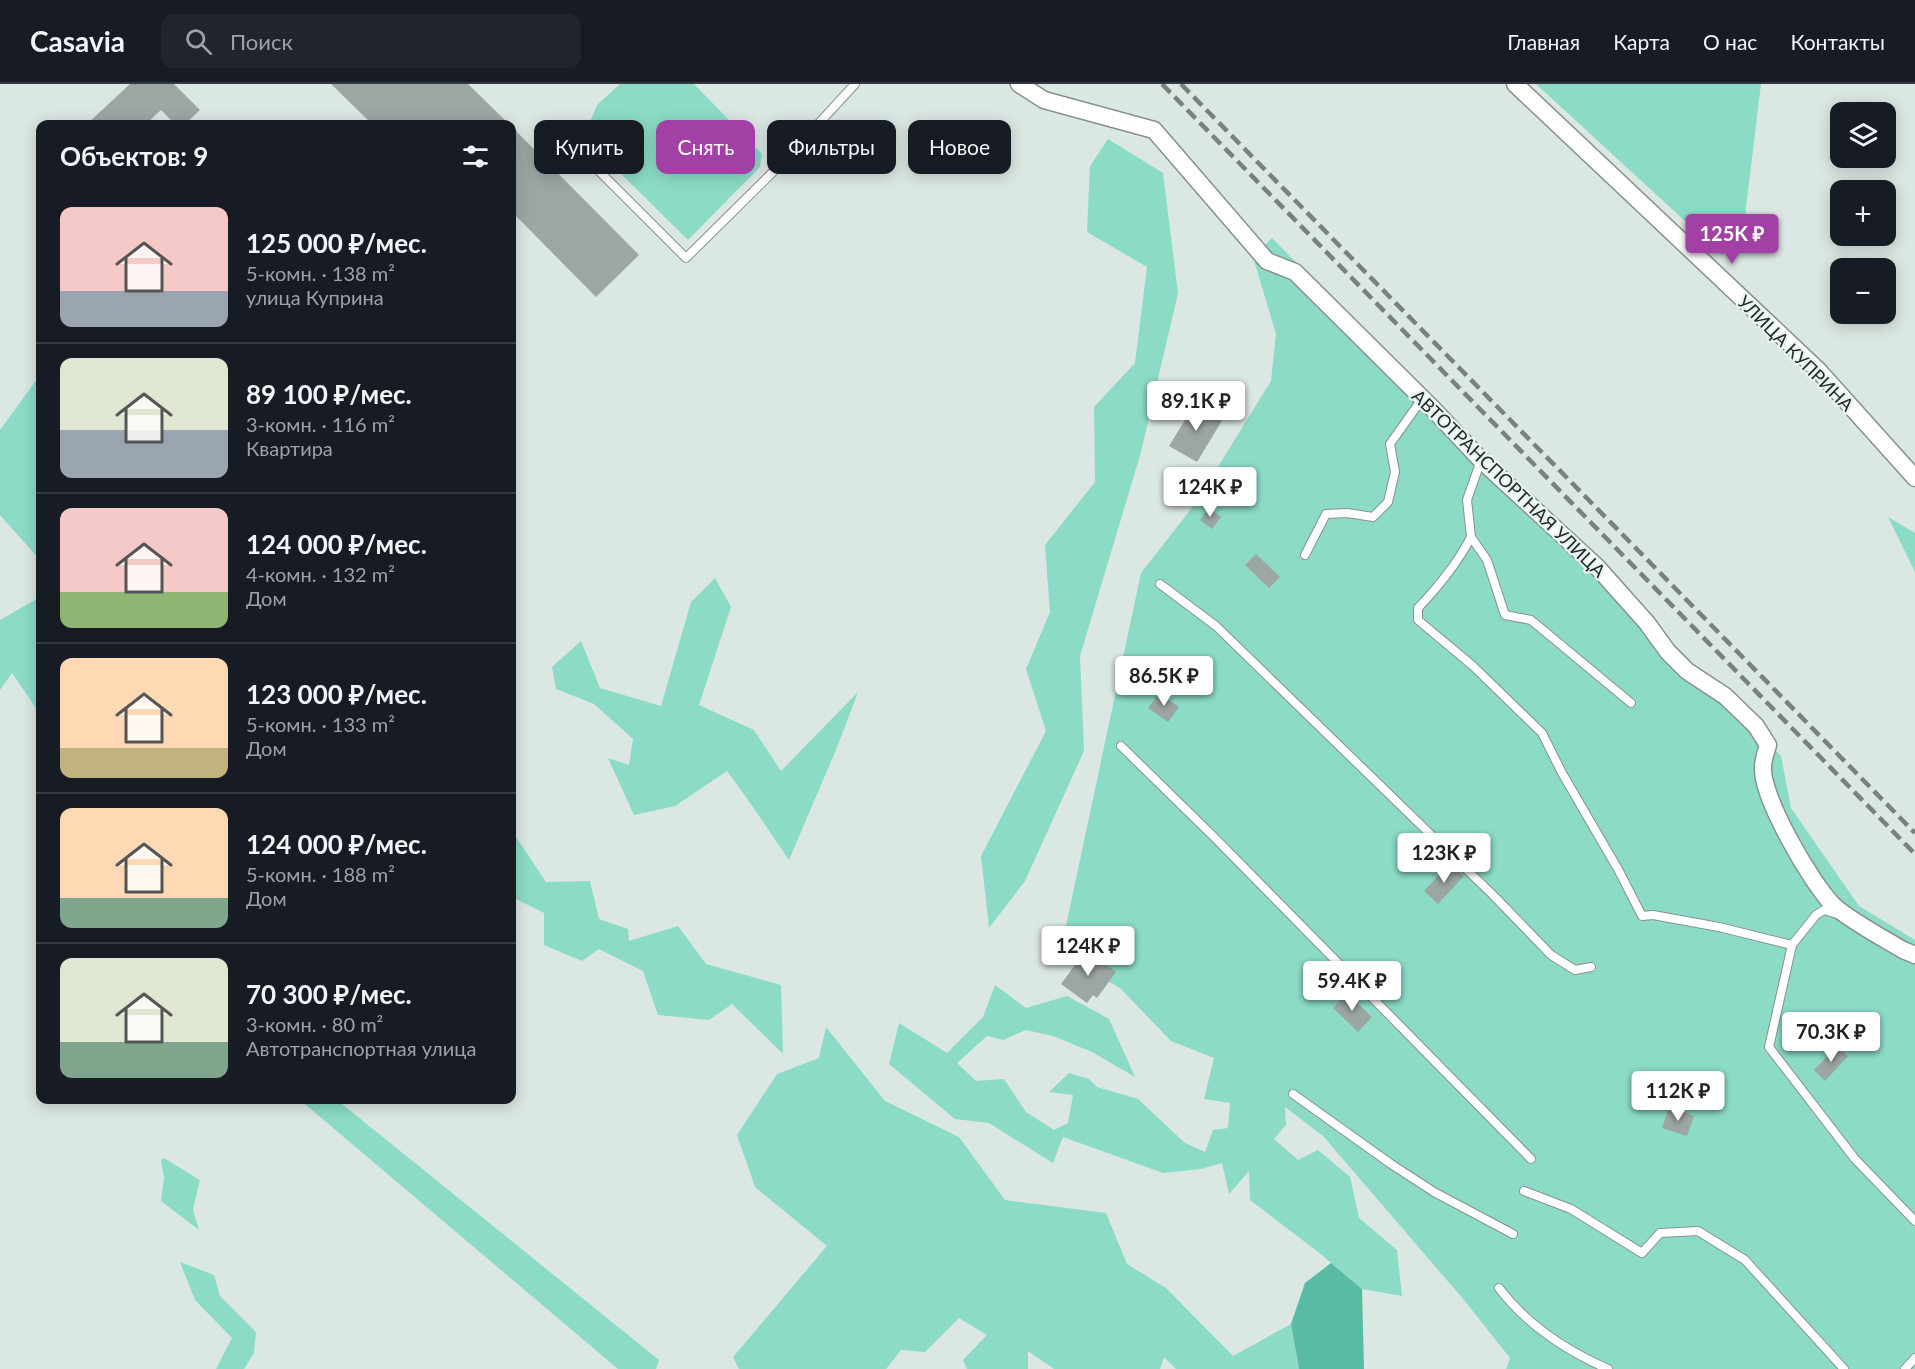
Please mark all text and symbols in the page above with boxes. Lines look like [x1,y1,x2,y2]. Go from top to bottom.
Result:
search box [161,14,581,68]
text: Casavia [30,24,125,58]
icon: search [182,25,215,58]
text: Поиск [230,28,293,55]
text: Главная [1507,29,1580,54]
text: Карта [1613,29,1670,54]
text: О нас [1703,29,1757,54]
text: Контакты [1790,29,1885,54]
map controls [1830,102,1896,324]
button: layers [1830,102,1896,168]
chip: Купить [534,120,644,174]
chip: Снять [656,120,755,174]
chip: Фильтры [767,120,896,174]
chip: Новое [908,120,1011,174]
text: Объектов: 9 [60,140,208,172]
icon: filters [459,140,492,173]
button: + [1830,180,1896,246]
pin: 125K ₽ [1683,214,1781,265]
text: 125K ₽ [1699,221,1765,245]
text: 125 000 ₽/мес. [246,227,427,259]
icon: home [108,231,180,303]
button: − [1830,258,1896,324]
text: 5-комн. · 138 m² [246,261,395,285]
text: улица Куприна [246,285,384,309]
street label: УЛИЦА КУПРИНА [1733,290,1859,416]
text: 89 100 ₽/мес. [246,378,412,410]
pin: 89.1K ₽ [1141,381,1251,432]
icon: home [108,382,180,454]
street label: АВТОТРАНСПОРТНАЯ УЛИЦА [1408,385,1611,582]
text: 89.1K ₽ [1161,388,1231,412]
text: 3-комн. · 116 m² [246,412,395,436]
text: Квартира [246,436,333,460]
pin: 124K ₽ [1161,467,1259,518]
text: 124K ₽ [1177,474,1243,498]
text: 124 000 ₽/мес. [246,528,427,560]
icon: home [108,532,180,604]
text: 4-комн. · 132 m² [246,562,395,586]
text: Дом [246,586,287,610]
pin: 86.5K ₽ [1109,656,1219,707]
text: 86.5K ₽ [1129,663,1199,687]
text: 123 000 ₽/мес. [246,678,427,710]
icon: home [108,682,180,754]
text: 5-комн. · 133 m² [246,712,395,736]
text: Дом [246,736,287,760]
text: 124 000 ₽/мес. [246,828,427,860]
icon: home [108,832,180,904]
pin: 123K ₽ [1395,833,1493,884]
text: 123K ₽ [1411,840,1477,864]
text: 5-комн. · 188 m² [246,862,395,886]
text: Дом [246,886,287,910]
pin: 124K ₽ [1039,926,1137,977]
text: 124K ₽ [1055,933,1121,957]
pin: 59.4K ₽ [1297,961,1407,1012]
text: 59.4K ₽ [1317,968,1387,992]
text: 70 300 ₽/мес. [246,978,412,1010]
icon: home [108,982,180,1054]
text: 3-комн. · 80 m² [246,1012,383,1036]
pin: 70.3K ₽ [1776,1012,1886,1063]
text: 70.3K ₽ [1796,1019,1866,1043]
text: Автотранспортная улица [246,1036,476,1060]
pin: 112K ₽ [1629,1071,1727,1122]
text: 112K ₽ [1645,1078,1711,1102]

